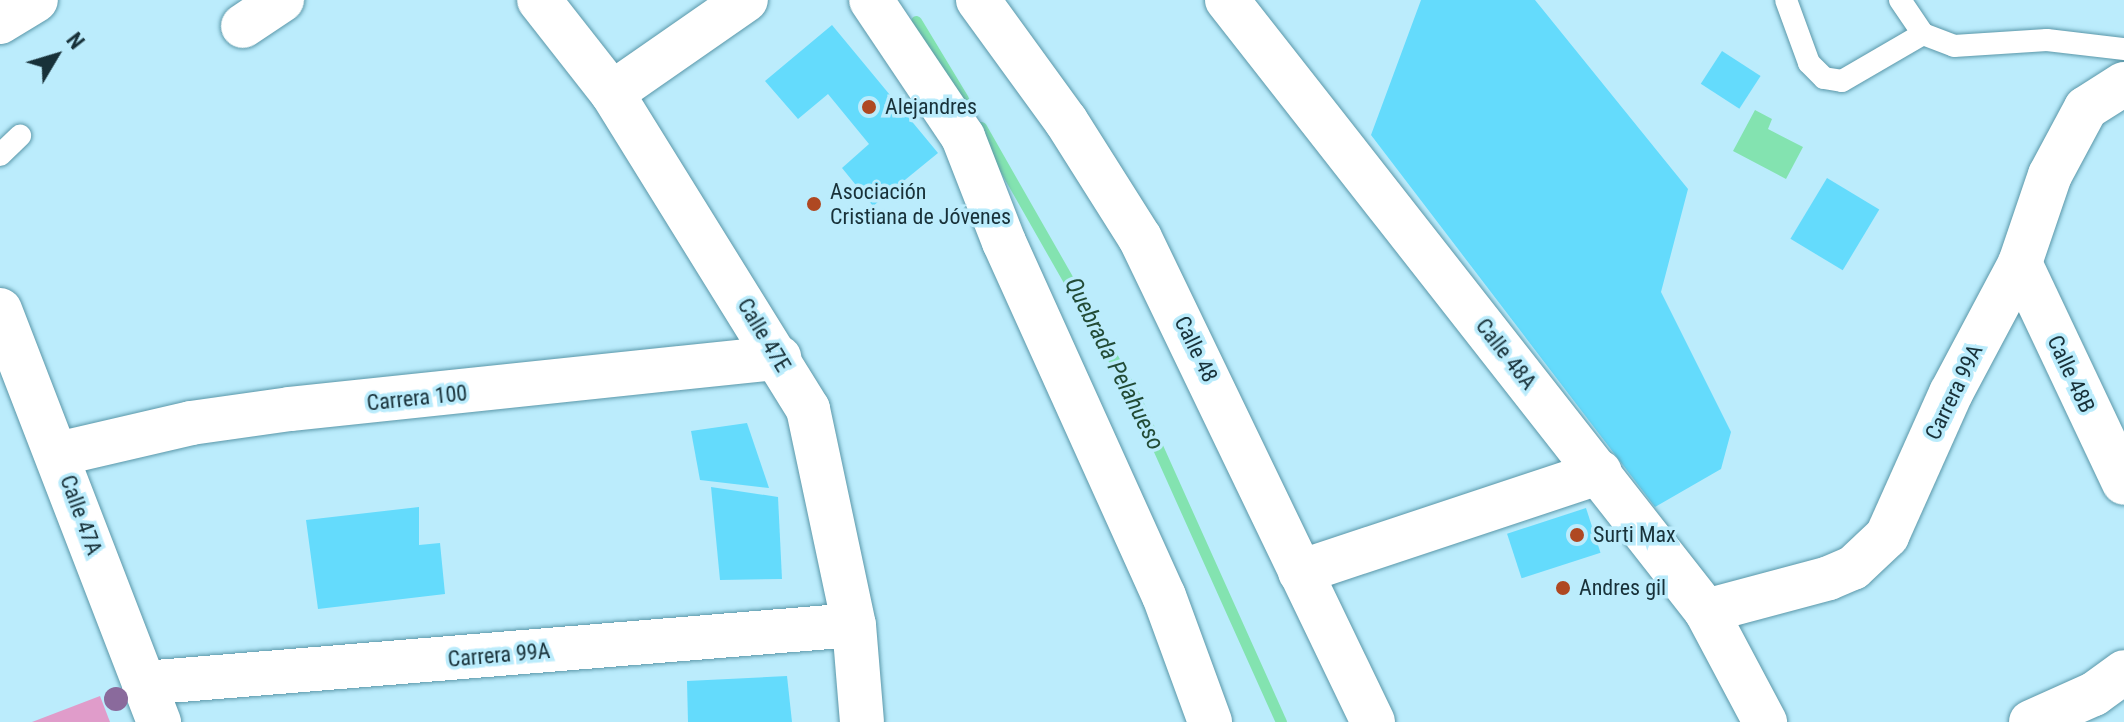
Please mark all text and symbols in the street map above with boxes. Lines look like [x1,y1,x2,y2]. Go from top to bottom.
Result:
north arrow [16,16,96,96]
text: N [61,28,89,54]
place label: Alejandres [885,94,977,120]
marker: Alejandres [860,98,878,116]
place label: Asociación Cristiana de Jóvenes [830,178,1011,230]
marker: Asociación Cristiana de Jóvenes [805,195,823,213]
water label: Quebrada Pelahueso [1058,273,1170,455]
street label: Calle 47E [732,293,796,377]
street label: Calle 48 [1169,312,1223,386]
street label: Calle 48A [1470,313,1542,395]
street label: Calle 48B [2042,331,2100,417]
street label: Carrera 99A [1920,340,1988,444]
street label: Carrera 100 [365,380,469,416]
street label: Calle 47A [54,472,108,558]
place label: Surti Max [1593,522,1676,548]
marker: Surti Max [1568,526,1586,544]
place label: Andres gil [1579,575,1666,601]
marker: Andres gil [1554,579,1572,597]
street label: Carrera 99A [447,637,551,673]

